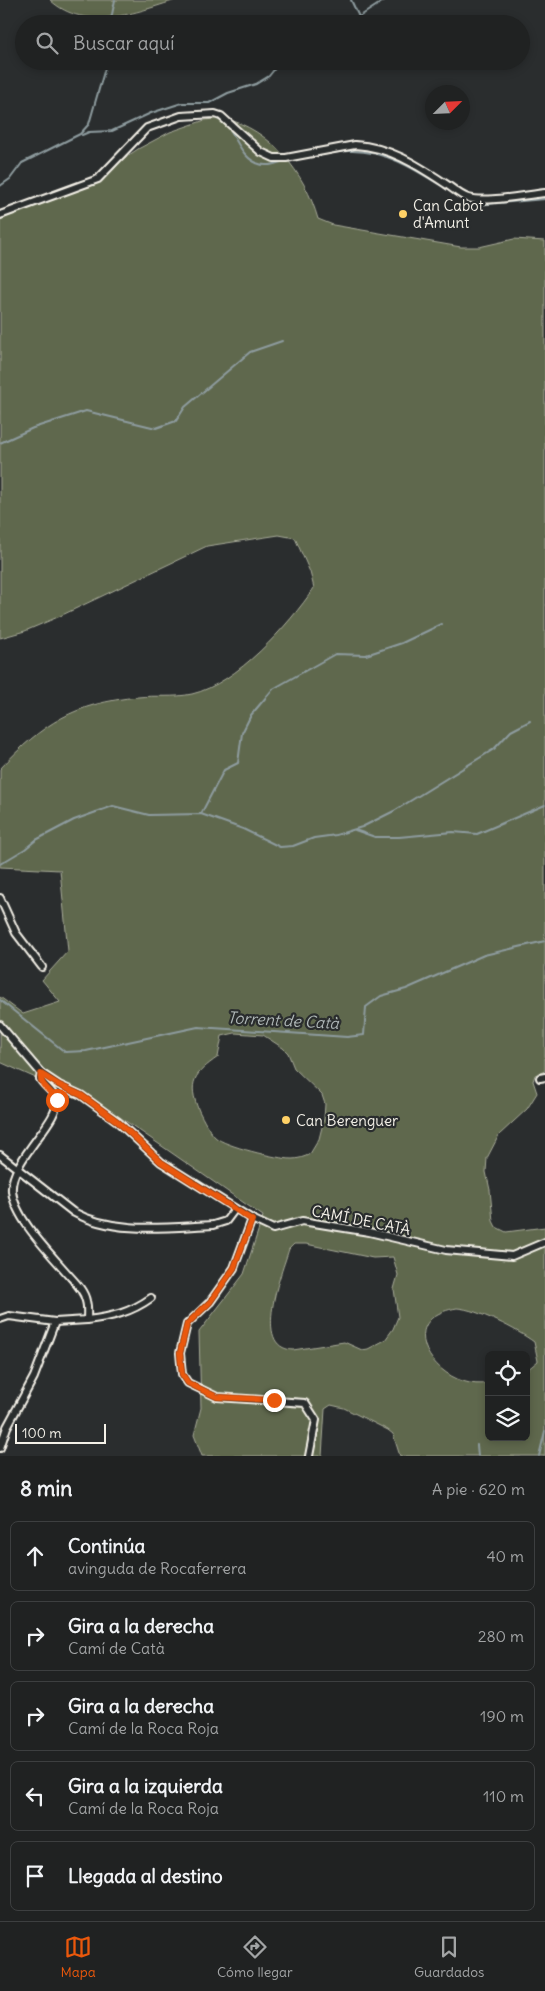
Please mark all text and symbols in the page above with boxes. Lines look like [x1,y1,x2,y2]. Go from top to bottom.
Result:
search box [15,15,530,70]
icon: search [33,29,61,57]
text: Buscar aquí [73,31,174,55]
north arrow [425,85,470,130]
place label: Can Cabot d'Amunt [413,196,484,232]
marker: Can Cabot d'Amunt [397,208,409,220]
water label: Torrent de Catà [227,1007,340,1033]
route start [46,1089,69,1112]
place label: Can Berenguer [296,1111,398,1130]
marker: Can Berenguer [280,1114,292,1126]
street label: CAMÍ DE CATÀ [310,1201,412,1239]
map controls [485,1351,530,1441]
button: locate [485,1351,530,1396]
route end [263,1389,286,1412]
button: layers [485,1396,530,1441]
scale bar [15,1421,106,1444]
text: 100 m [22,1424,62,1442]
text: 8 min [20,1475,72,1502]
text: A pie · 620 m [432,1479,525,1499]
text: Continúa [68,1534,145,1558]
icon: ahead [21,1542,49,1570]
text: 40 m [486,1546,524,1566]
text: avinguda de Rocaferrera [68,1558,246,1578]
text: Gira a la derecha [68,1614,214,1638]
icon: right [21,1622,49,1650]
text: 280 m [478,1626,524,1646]
text: Camí de Catà [68,1638,165,1658]
text: Gira a la derecha [68,1694,214,1718]
icon: right [21,1702,49,1730]
text: 190 m [480,1706,524,1726]
text: Camí de la Roca Roja [68,1718,219,1738]
text: Gira a la izquierda [68,1774,223,1798]
icon: left [21,1782,49,1810]
text: 110 m [483,1786,524,1806]
text: Camí de la Roca Roja [68,1798,219,1818]
icon: arrive [21,1862,49,1890]
text: Llegada al destino [68,1864,223,1888]
tab: Mapa [61,1933,96,1981]
tab: Cómo llegar [217,1933,293,1981]
tab: Guardados [414,1933,484,1981]

